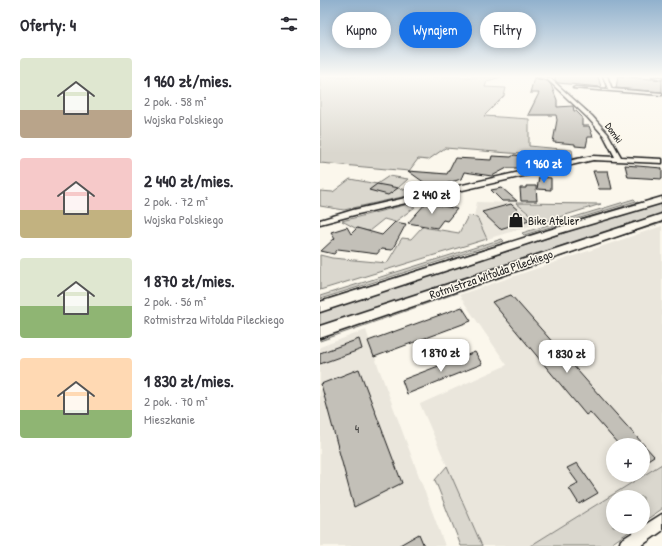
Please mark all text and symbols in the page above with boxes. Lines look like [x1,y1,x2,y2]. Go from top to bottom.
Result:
chip: Kupno [332,12,391,48]
chip: Wynajem [399,12,472,48]
chip: Filtry [480,12,536,48]
text: Oferty: 4 [20,13,76,36]
icon: filters [278,13,300,35]
text: 1 960 zł/mies. [144,69,232,92]
icon: home [52,74,100,122]
text: 2 pok. · 58 m² [144,92,207,110]
text: Wojska Polskiego [144,110,223,128]
street label: Domki [602,120,626,146]
pin: 1 960 zł [503,150,585,184]
text: 1 960 zł [526,154,563,172]
text: 2 440 zł/mies. [144,169,233,192]
icon: home [52,174,100,222]
pin: 2 440 zł [391,181,473,215]
text: 2 440 zł [413,185,451,203]
text: 2 pok. · 72 m² [144,192,208,210]
text: Wojska Polskiego [144,210,223,228]
shop icon: Bike Atelier [507,211,525,229]
place label: Bike Atelier [528,212,580,229]
street label: Rotmistrza Witolda Pileckiego [427,245,555,303]
text: 1 870 zł/mies. [144,269,235,292]
icon: home [52,274,100,322]
text: 2 pok. · 56 m² [144,292,206,310]
text: Rotmistrza Witolda Pileckiego [144,310,284,328]
pin: 1 870 zł [400,339,482,373]
pin: 1 830 zł [526,340,608,374]
text: 1 870 zł [421,343,461,361]
text: 1 830 zł [548,344,586,362]
text: 1 830 zł/mies. [144,369,234,392]
icon: home [52,374,100,422]
text: 2 pok. · 70 m² [144,392,208,410]
text: Mieszkanie [144,410,195,428]
house number: 4 [355,420,360,437]
map controls [606,438,650,534]
button: + [606,438,650,482]
button: − [606,490,650,534]

